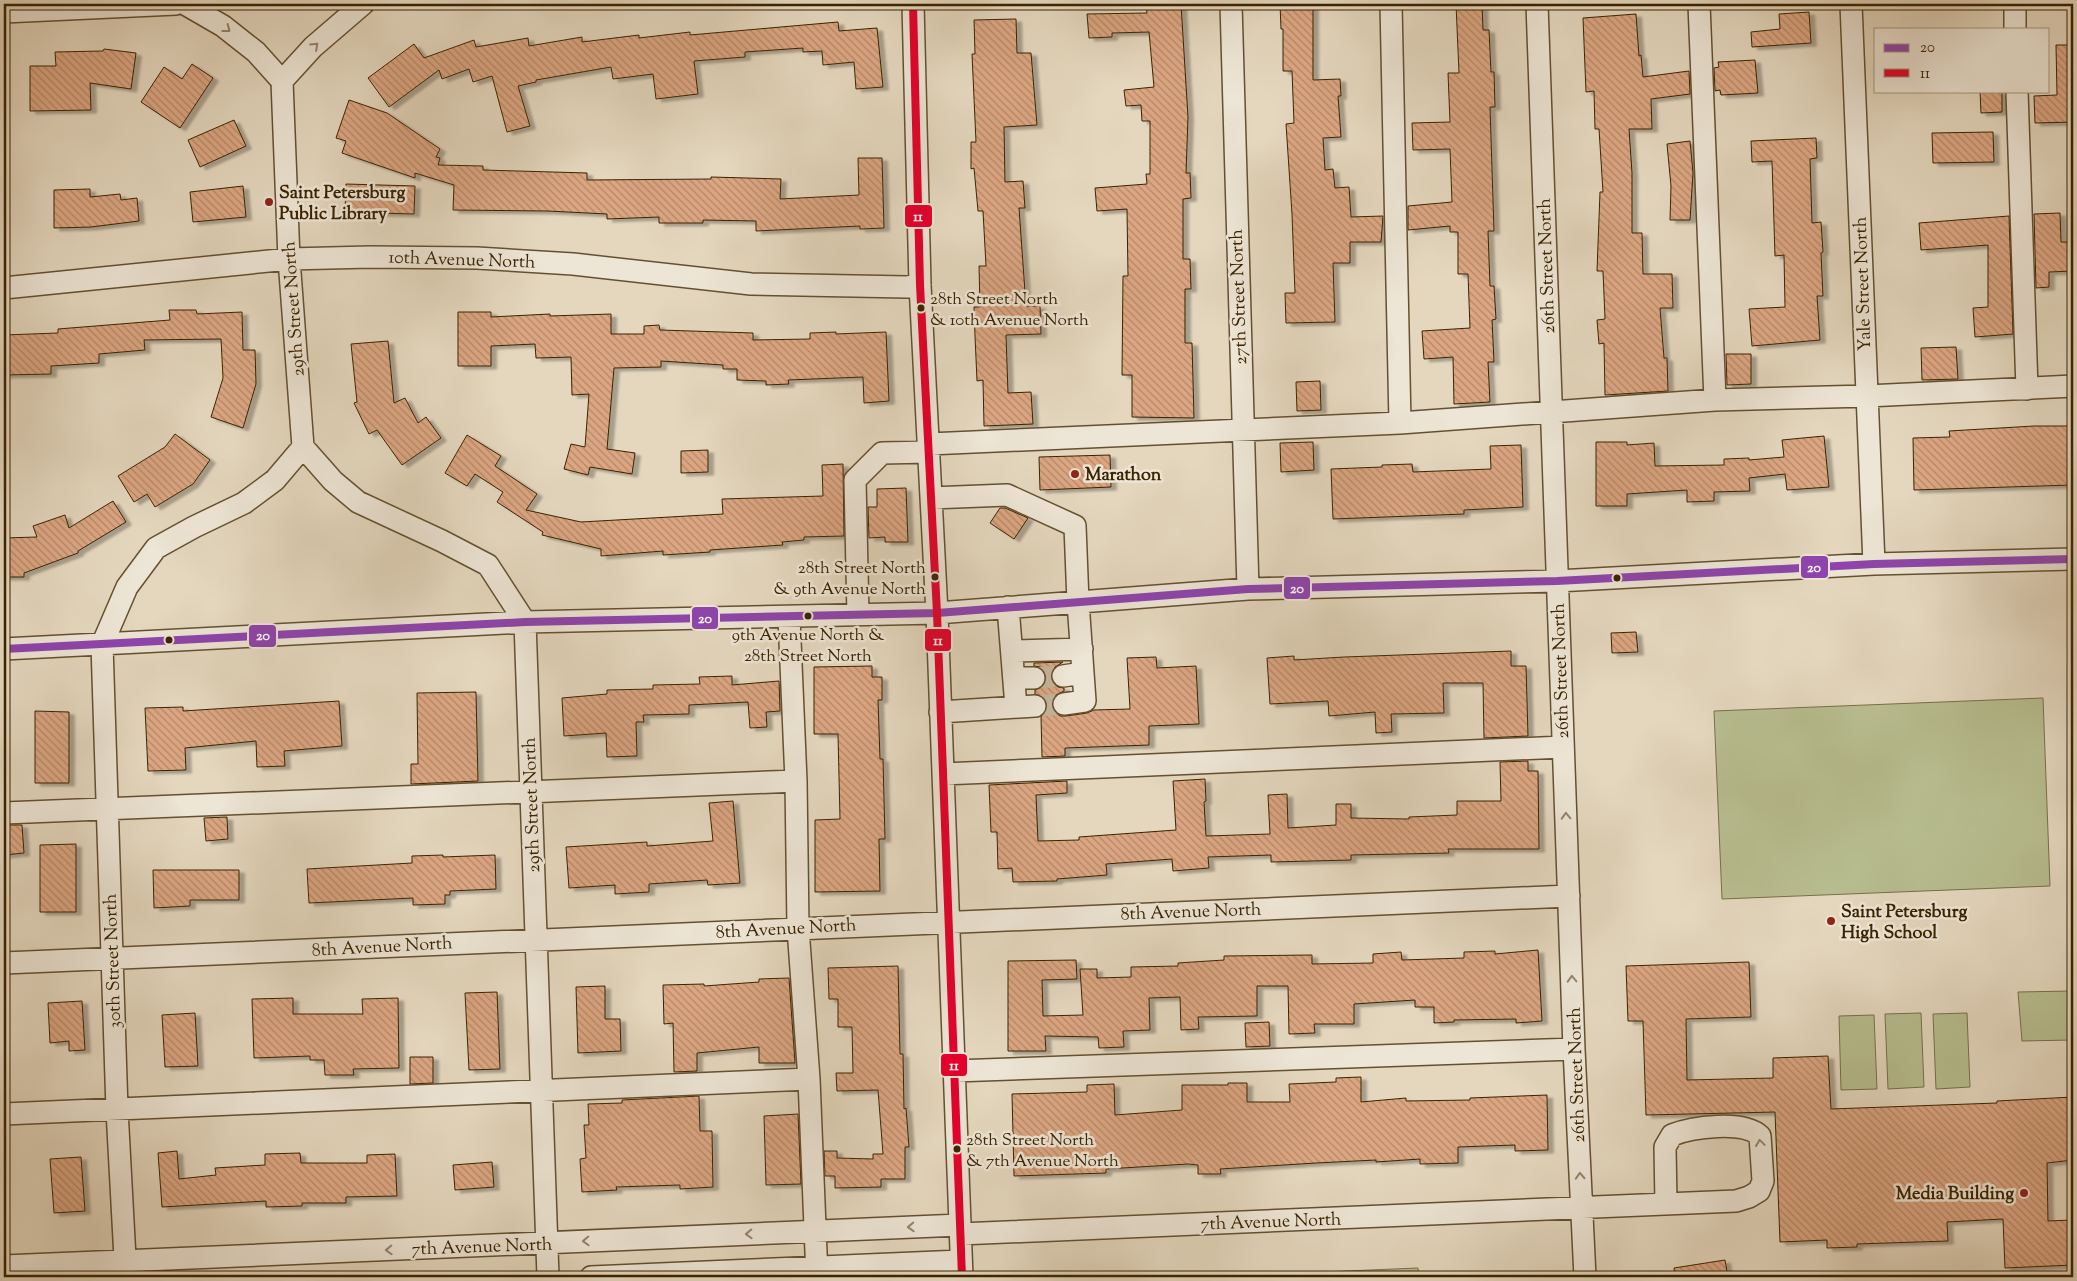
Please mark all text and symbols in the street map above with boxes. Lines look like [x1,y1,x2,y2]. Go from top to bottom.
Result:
one-way arrow [221,23,231,32]
legend [1874,28,2050,92]
text: 20 [1920,38,1935,59]
one-way arrow [309,43,318,52]
text: 11 [1920,64,1930,85]
place label: Saint Petersburg Public Library [279,181,405,228]
marker: Saint Petersburg Public Library [263,196,275,208]
street label: 26th Street North [1533,197,1563,334]
line badge: 11 [904,204,933,228]
text: 11 [913,208,923,228]
street label: Yale Street North [1849,216,1879,352]
street label: 27th Street North [1225,228,1255,365]
street label: 29th Street North [277,240,313,377]
street label: 10th Avenue North [388,245,536,277]
place label: 28th Street North & 10th Avenue North [930,288,1089,333]
marker: 28th Street North & 10th Avenue North [916,303,926,313]
place label: Marathon [1085,463,1162,489]
marker: Marathon [1069,468,1081,480]
line badge: 20 [1800,555,1829,579]
place label: 28th Street North & 9th Avenue North [773,557,926,602]
text: 20 [1807,559,1822,579]
marker: 28th Street North & 9th Avenue North [930,572,940,582]
unlabelled marker [1612,573,1622,583]
line badge: 20 [1283,576,1311,600]
text: 20 [1290,580,1305,600]
street label: 26th Street North [1547,602,1577,739]
line badge: 20 [691,606,719,630]
text: 20 [698,610,713,630]
marker: 9th Avenue North & 28th Street North [803,611,813,621]
line badge: 20 [248,624,277,648]
place label: 9th Avenue North & 28th Street North [732,624,885,669]
text: 20 [256,627,271,647]
line badge: 11 [924,628,952,652]
text: 11 [933,632,943,652]
unlabelled marker [164,635,174,645]
street label: 29th Street North [518,736,548,873]
one-way arrow [1560,812,1571,820]
street label: 30th Street North [99,893,129,1029]
street label: 8th Avenue North [1120,898,1262,928]
place label: Saint Petersburg High School [1841,900,1967,947]
street label: 8th Avenue North [715,913,858,947]
marker: Saint Petersburg High School [1825,915,1837,927]
street label: 8th Avenue North [311,931,454,965]
one-way arrow [1566,975,1577,983]
street label: 26th Street North [1563,1006,1593,1143]
line badge: 11 [940,1053,968,1077]
text: 11 [949,1057,959,1077]
place label: 28th Street North & 7th Avenue North [966,1129,1119,1174]
one-way arrow [1755,1139,1766,1147]
marker: 28th Street North & 7th Avenue North [952,1144,962,1154]
one-way arrow [1574,1172,1585,1180]
place label: Media Building [1896,1182,2014,1208]
marker: Media Building [2018,1187,2030,1199]
street label: 7th Avenue North [1200,1208,1342,1238]
one-way arrow [907,1222,915,1233]
one-way arrow [745,1229,753,1240]
street label: 7th Avenue North [411,1233,553,1263]
one-way arrow [582,1236,590,1247]
one-way arrow [385,1244,393,1255]

